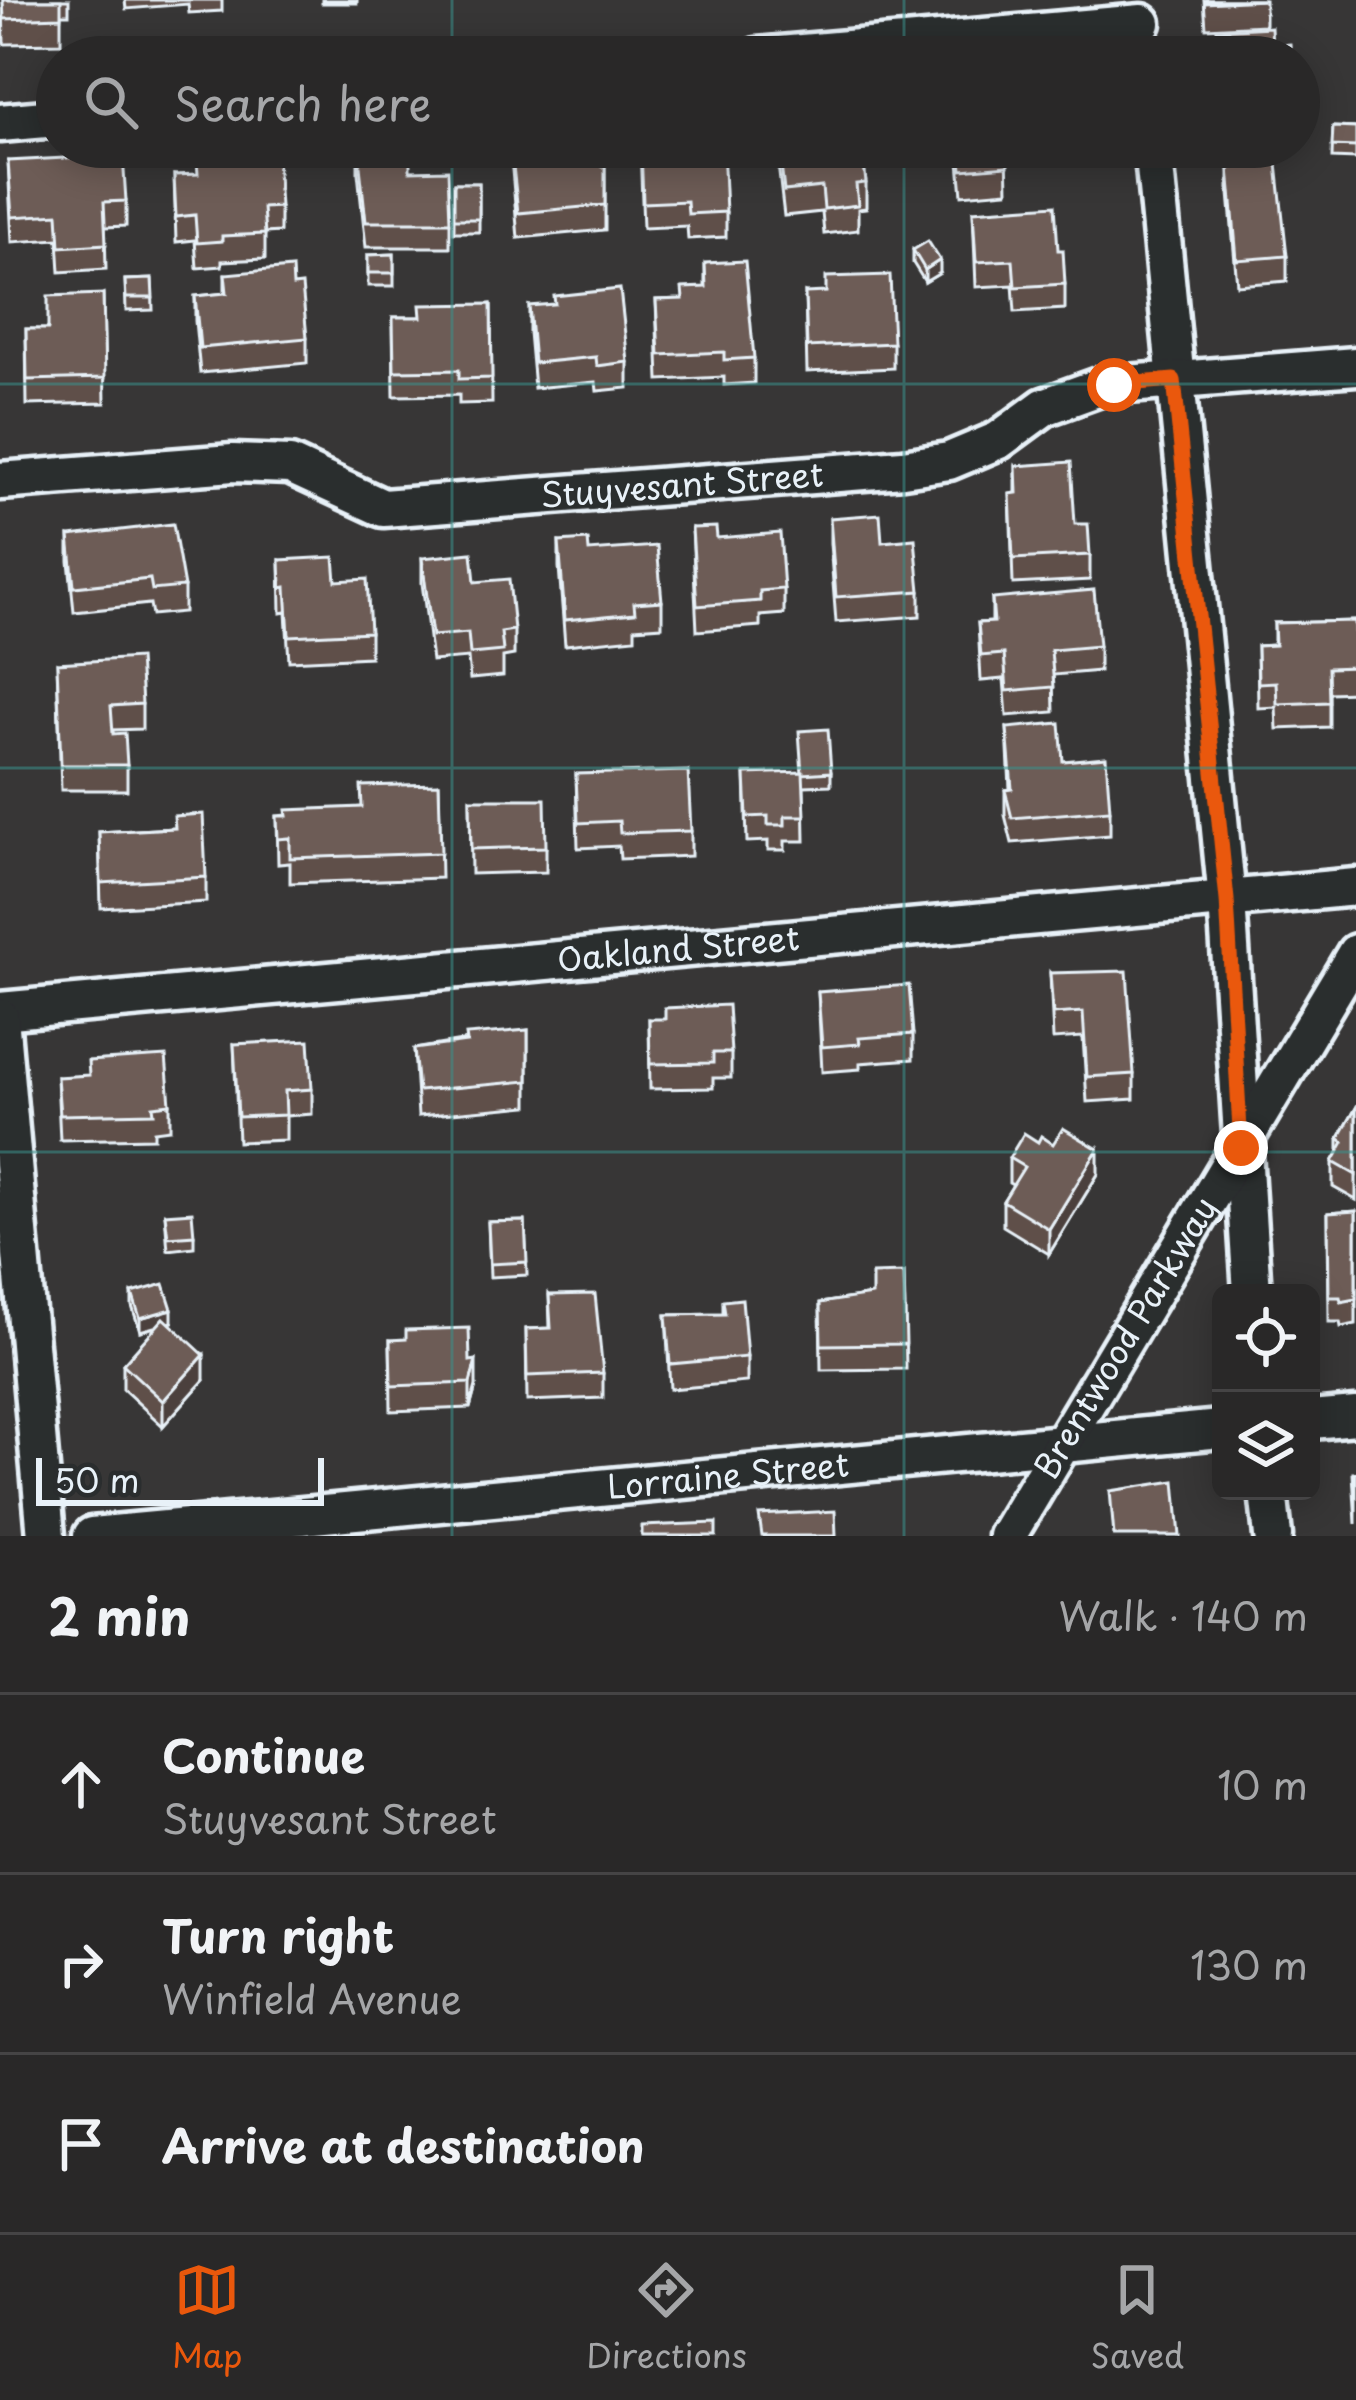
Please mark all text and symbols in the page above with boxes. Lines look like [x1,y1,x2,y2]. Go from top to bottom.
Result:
search box [36,36,1320,168]
text: Search here [174,68,431,136]
icon: search [78,69,144,135]
route start [1087,358,1141,412]
street label: Stuyvesant Street [539,447,825,519]
street label: Oakland Street [555,911,801,983]
route end [1214,1121,1268,1175]
street label: Brentwood Parkway [1020,1186,1228,1487]
map controls [1212,1284,1320,1500]
button: locate [1212,1284,1320,1392]
button: layers [1212,1392,1320,1500]
street label: Lorraine Street [605,1437,851,1510]
scale bar [36,1452,324,1505]
text: 50 m [54,1454,140,1504]
text: 2 min [48,1576,190,1653]
text: Walk · 140 m [1059,1585,1308,1644]
text: Continue [162,1720,365,1788]
icon: ahead [48,1751,114,1817]
text: 10 m [1217,1754,1308,1813]
text: Stuyvesant Street [162,1788,497,1847]
text: Turn right [162,1900,394,1968]
icon: right [48,1931,114,1997]
text: 130 m [1190,1934,1308,1993]
text: Winfield Avenue [162,1968,462,2027]
text: Arrive at destination [162,2110,645,2178]
icon: arrive [48,2111,114,2177]
tab: Map [172,2257,242,2379]
tab: Directions [586,2257,747,2379]
tab: Saved [1090,2257,1184,2379]

